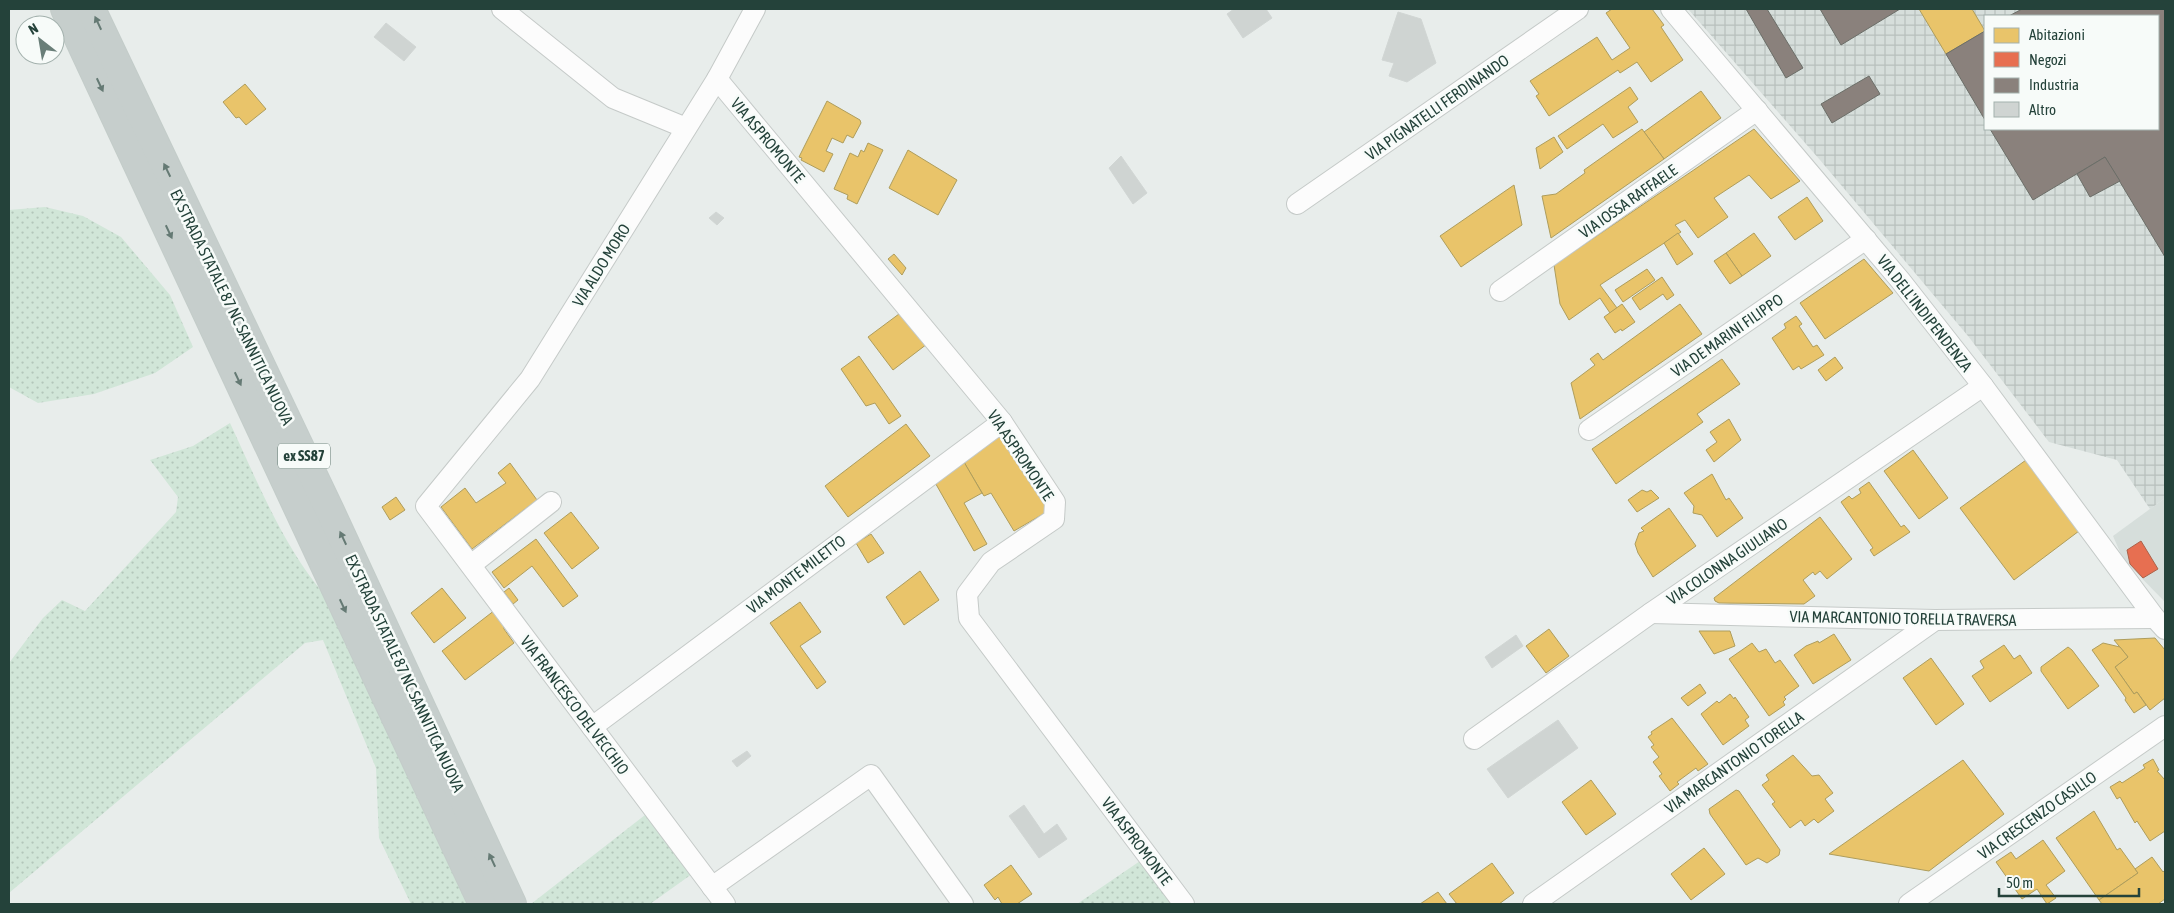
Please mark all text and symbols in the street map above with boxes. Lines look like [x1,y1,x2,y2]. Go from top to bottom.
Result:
north arrow [15,15,65,65]
legend [1984,15,2159,130]
one-way arrow [93,16,101,30]
text: N [26,20,41,38]
text: Abitazioni [2029,26,2085,43]
street label: VIA PIGNATELLI FERDINANDO [1362,51,1512,163]
text: Negozi [2029,51,2067,68]
text: Industria [2029,76,2079,93]
one-way arrow [96,78,104,92]
street label: VIA ASPROMONTE [727,94,809,186]
text: Altro [2029,101,2056,118]
street label: VIA IOSSA RAFFAELE [1576,161,1680,241]
one-way arrow [162,163,170,177]
street label: EX STRADA STATALE 87 NC SANNITICA NUOVA [167,186,297,428]
street label: VIA ALDO MORO [569,220,633,310]
one-way arrow [165,225,173,239]
street label: VIA DELL'INDIPENDENZA [1874,251,1976,375]
street label: VIA DE MARINI FILIPPO [1668,290,1786,380]
one-way arrow [234,372,242,386]
street label: VIA ASPROMONTE [984,406,1058,504]
road number: ex SS87 [278,444,330,468]
street label: VIA COLONNA GIULIANO [1663,514,1791,608]
one-way arrow [338,531,346,545]
street label: VIA MONTE MILETTO [743,531,849,617]
street label: EX STRADA STATALE 87 NC SANNITICA NUOVA [342,551,468,795]
one-way arrow [340,599,348,613]
street label: VIA MARCANTONIO TORELLA TRAVERSA [1789,607,2017,629]
street label: VIA FRANCESCO DEL VECCHIO [517,632,633,778]
street label: VIA MARCANTONIO TORELLA [1661,707,1807,817]
street label: VIA CRESCENZO CASILLO [1974,767,2100,863]
street label: VIA ASPROMONTE [1098,794,1176,888]
one-way arrow [487,853,495,867]
scale bar [1999,866,2139,898]
text: 50 m [2006,874,2033,891]

